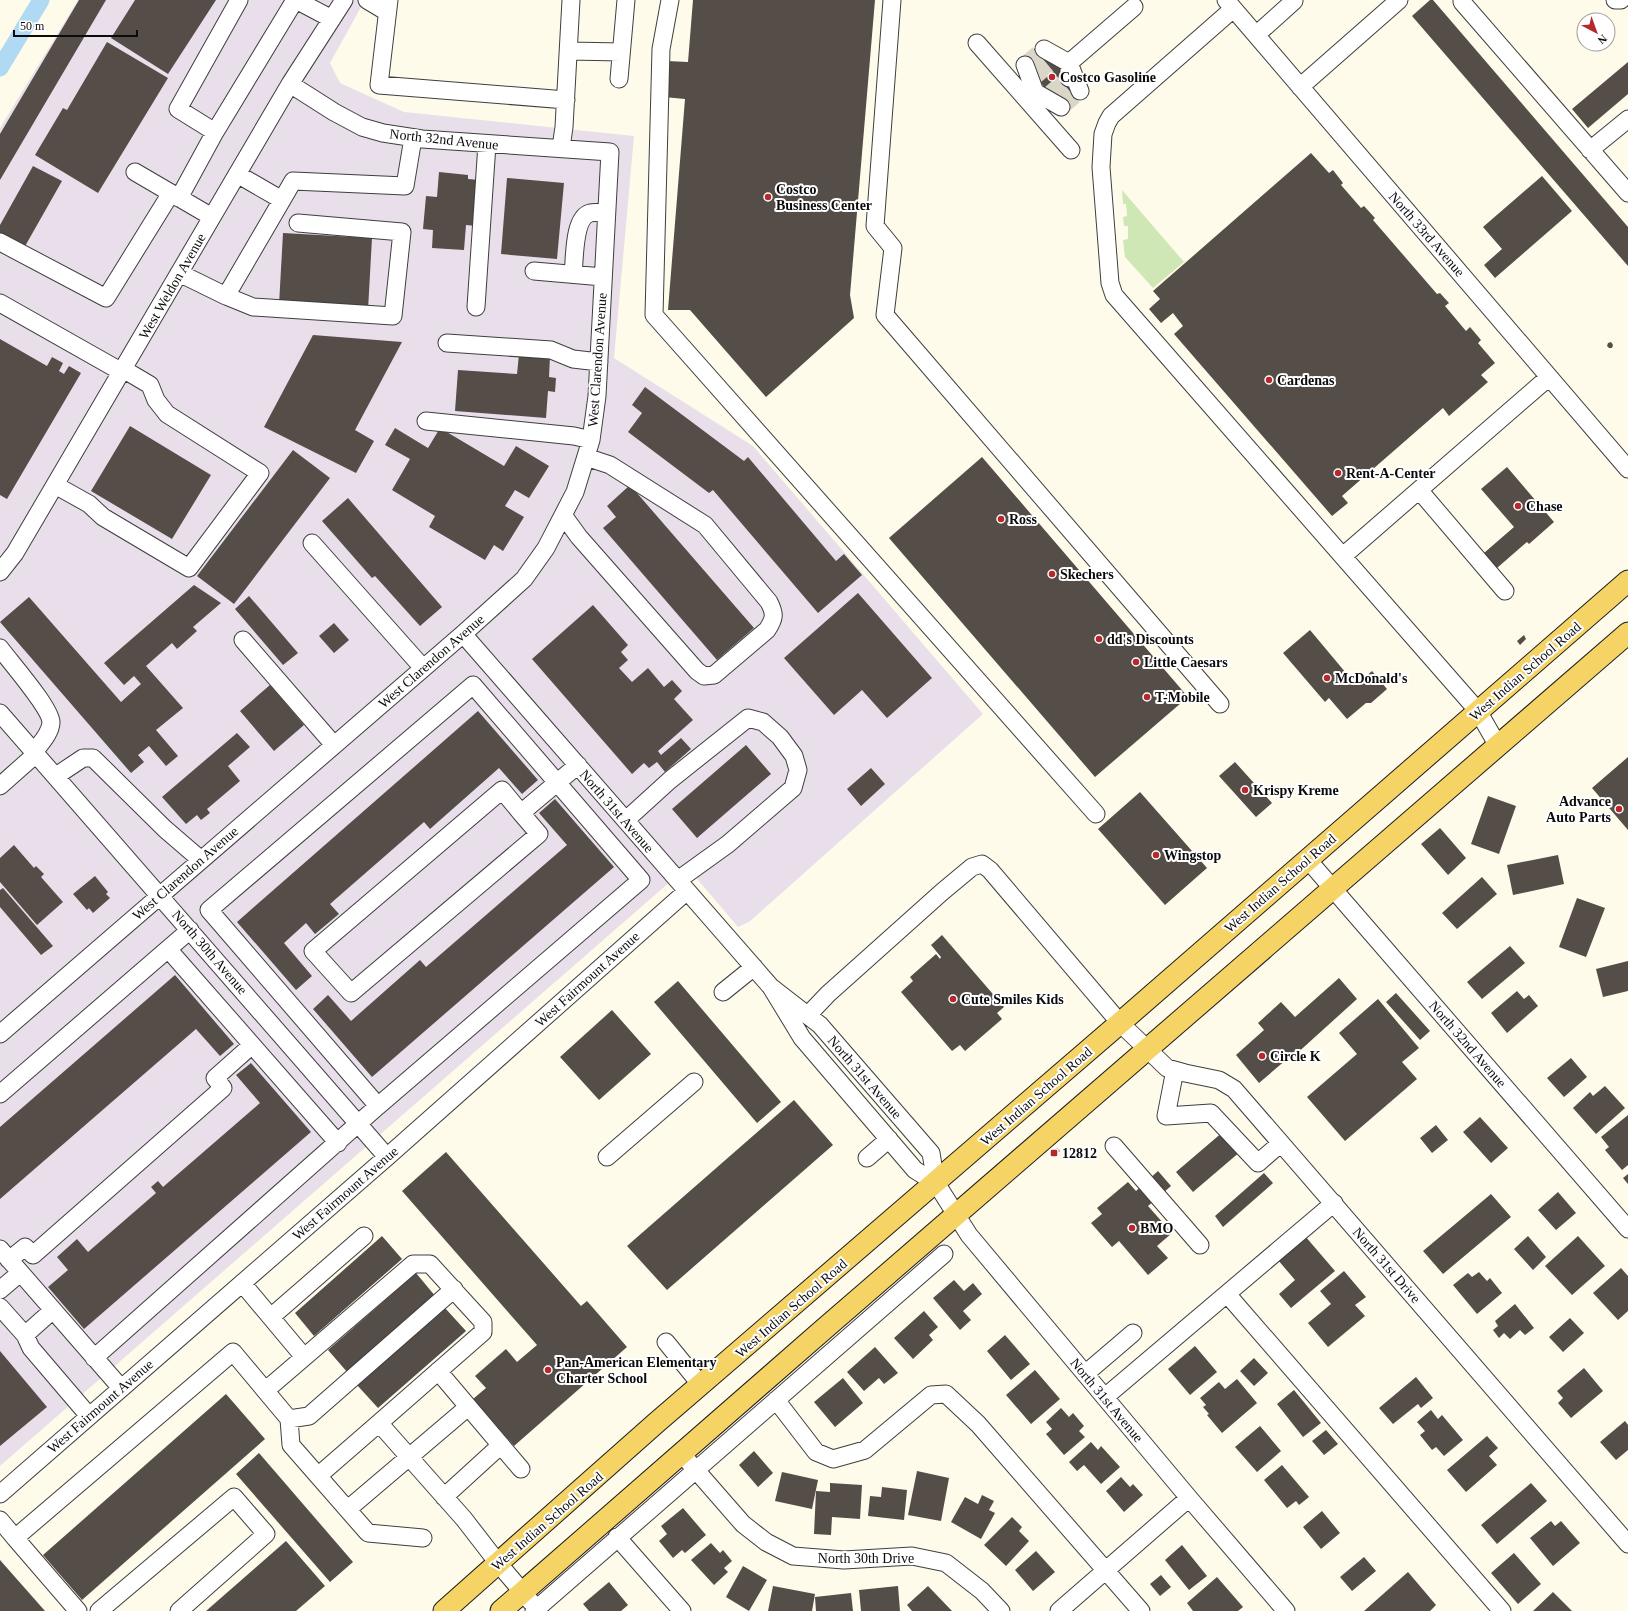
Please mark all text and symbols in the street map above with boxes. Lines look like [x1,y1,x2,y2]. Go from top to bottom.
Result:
scale bar [14,12,137,38]
north arrow [1576,12,1616,52]
text: 50 m [20,19,45,33]
text: N [1596,32,1609,47]
place label: Costco Gasoline [1060,70,1156,85]
marker: Costco Gasoline [1047,72,1057,82]
street label: North 32nd Avenue [389,126,499,153]
place label: Costco Business Center [776,182,872,213]
street label: North 33rd Avenue [1386,189,1467,280]
marker: Costco Business Center [763,192,773,202]
street label: West Weldon Avenue [136,231,209,342]
street label: West Clarendon Avenue [585,292,610,428]
place label: Cardenas [1277,373,1335,388]
marker: Cardenas [1264,375,1274,385]
place label: Rent-A-Center [1346,466,1435,481]
marker: Rent-A-Center [1333,468,1343,478]
place label: Chase [1526,499,1563,514]
marker: Chase [1513,501,1523,511]
place label: Ross [1009,512,1038,527]
marker: Ross [996,514,1006,524]
place label: Skechers [1060,567,1114,582]
marker: Skechers [1047,569,1057,579]
street label: West Clarendon Avenue [376,612,487,711]
street label: West Indian School Road [1467,619,1584,724]
place label: dd's Discounts [1107,632,1194,647]
marker: dd's Discounts [1094,634,1104,644]
place label: Little Caesars [1144,655,1228,670]
marker: Little Caesars [1131,657,1141,667]
place label: McDonald's [1335,671,1408,686]
marker: McDonald's [1322,673,1332,683]
place label: T-Mobile [1155,690,1210,705]
marker: T-Mobile [1142,692,1152,702]
street label: North 31st Avenue [577,767,657,856]
place label: Krispy Kreme [1253,783,1339,798]
marker: Krispy Kreme [1240,785,1250,795]
place label: Advance Auto Parts [1546,794,1612,825]
marker: Advance Auto Parts [1614,804,1624,814]
street label: West Clarendon Avenue [130,824,241,923]
street label: West Indian School Road [1222,831,1339,936]
place label: Wingstop [1164,848,1222,863]
marker: Wingstop [1151,850,1161,860]
street label: North 30th Avenue [169,907,250,997]
street label: West Fairmount Avenue [532,929,642,1030]
place label: Cute Smiles Kids [961,992,1064,1007]
marker: Cute Smiles Kids [948,994,958,1004]
street label: North 32nd Avenue [1426,998,1509,1091]
street label: North 31st Avenue [825,1033,905,1122]
street label: West Indian School Road [978,1044,1095,1149]
place label: Circle K [1270,1049,1321,1064]
marker: Circle K [1257,1051,1267,1061]
street label: West Fairmount Avenue [290,1144,401,1243]
place label: 12812 [1062,1146,1097,1161]
marker: 12812 [1049,1148,1059,1158]
place label: BMO [1140,1221,1174,1236]
marker: BMO [1127,1223,1137,1233]
street label: North 31st Drive [1350,1225,1423,1306]
street label: West Indian School Road [733,1256,850,1361]
place label: Pan-American Elementary Charter School [556,1355,717,1386]
street label: North 31st Avenue [1067,1355,1146,1445]
street label: West Fairmount Avenue [45,1357,156,1456]
marker: Pan-American Elementary Charter School [543,1365,553,1375]
street label: West Indian School Road [489,1469,606,1574]
street label: North 30th Drive [818,1551,914,1566]

